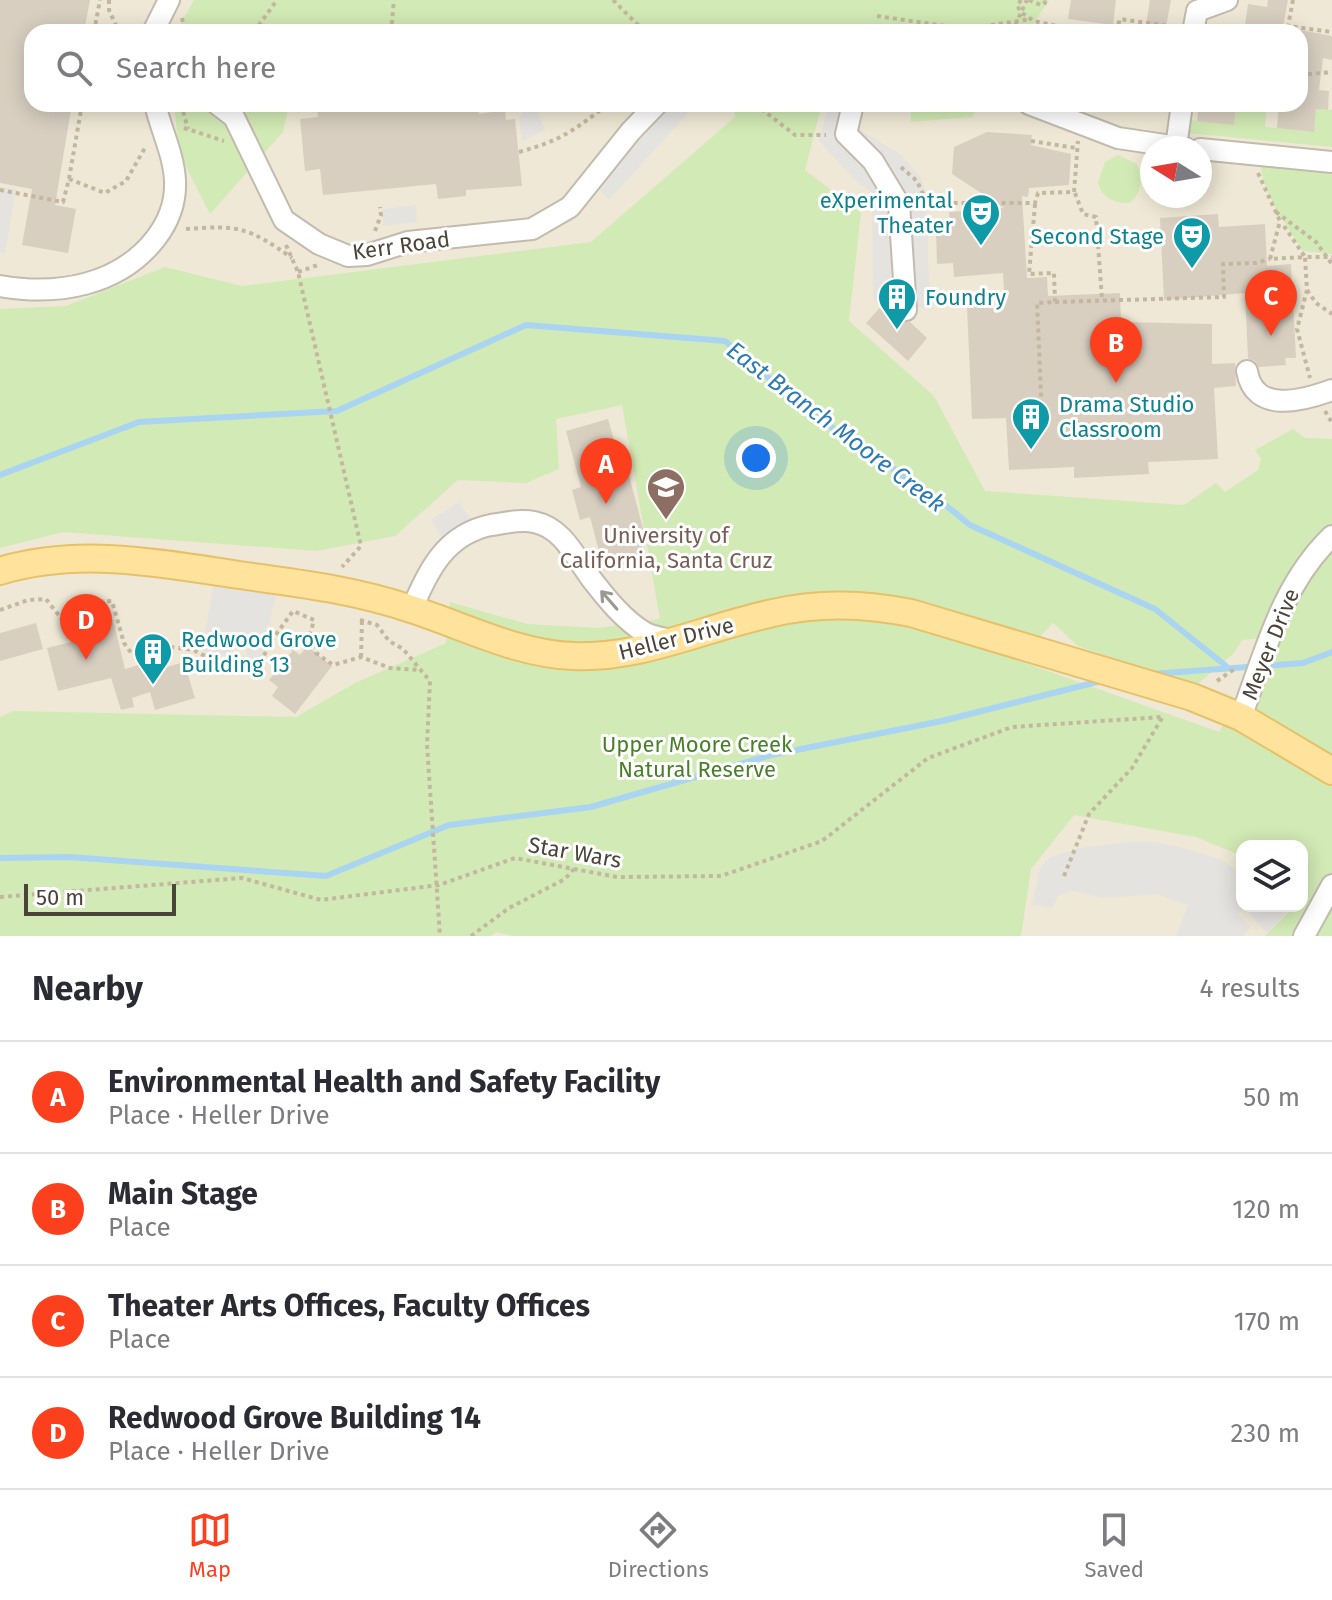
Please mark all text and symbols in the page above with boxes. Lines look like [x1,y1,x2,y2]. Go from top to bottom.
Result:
search box [24,24,1308,112]
icon: search [52,46,96,90]
text: Search here [116,50,276,86]
north arrow [1140,136,1212,208]
place label: eXperimental Theater [820,187,953,239]
theatre icon: eXperimental Theater [960,192,1002,247]
theatre icon: Second Stage [1171,215,1213,270]
place label: Second Stage [1031,223,1164,250]
street label: Kerr Road [351,225,452,266]
pin: C [1245,270,1297,336]
building icon: Foundry [876,276,918,331]
place label: Foundry [925,284,1006,311]
pin: B [1090,317,1142,383]
water label: East Branch Moore Creek [721,336,951,518]
place label: Drama Studio Classroom [1059,391,1194,443]
building icon: Drama Studio Classroom [1010,396,1052,451]
pin: A [580,438,632,504]
your location [736,438,776,478]
school or university icon: University of California, Santa Cruz [645,466,687,521]
place label: University of California, Santa Cruz [560,522,772,574]
street label: Meyer Drive [1236,585,1305,704]
one-way arrow [601,591,619,611]
pin: D [60,594,112,660]
street label: Heller Drive [616,611,736,666]
place label: Redwood Grove Building 13 [181,626,337,678]
building icon: Redwood Grove Building 13 [132,631,174,686]
park label: Upper Moore Creek Natural Reserve [602,731,793,783]
street label: Star Wars [526,831,624,874]
map controls [1236,840,1308,912]
button: layers [1236,840,1308,912]
scale bar [24,880,176,916]
text: 50 m [36,884,84,911]
text: Nearby [32,968,143,1009]
text: 4 results [1199,973,1300,1004]
text: Environmental Health and Safety Facility [108,1064,660,1100]
text: A [50,1082,66,1113]
text: 50 m [1243,1082,1300,1113]
text: Place · Heller Drive [108,1100,330,1131]
text: Main Stage [108,1176,258,1212]
text: B [50,1194,66,1225]
text: 120 m [1232,1194,1300,1225]
text: Place [108,1212,171,1243]
text: Theater Arts Offices, Faculty Offices [108,1288,590,1324]
text: C [51,1306,65,1337]
text: 170 m [1234,1306,1300,1337]
text: Place [108,1324,171,1355]
text: Redwood Grove Building 14 [108,1400,481,1436]
text: D [50,1418,66,1449]
text: 230 m [1231,1418,1300,1449]
text: Place · Heller Drive [108,1436,330,1467]
tab: Map [188,1508,232,1583]
tab: Directions [608,1508,709,1583]
tab: Saved [1085,1508,1144,1583]

